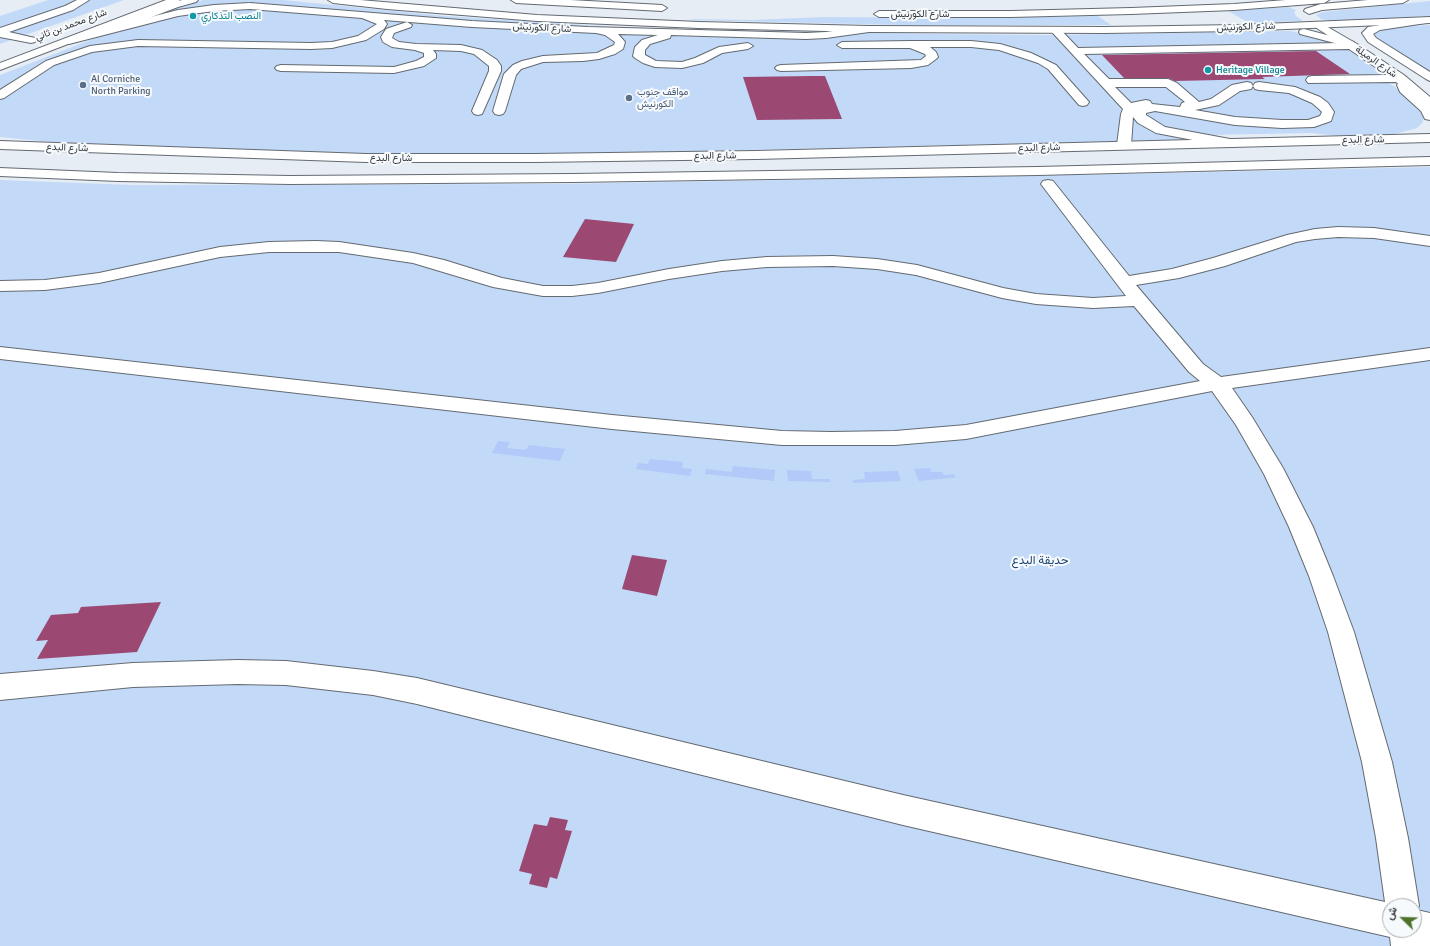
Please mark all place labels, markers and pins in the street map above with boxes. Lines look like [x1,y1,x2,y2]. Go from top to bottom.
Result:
place label: النصب التذكاري [201,10,261,22]
marker: النصب التذكاري [188,11,198,21]
place label: Heritage Village [1216,64,1285,76]
marker: Heritage Village [1203,65,1213,75]
place label: Al Corniche North Parking [91,73,151,96]
marker: Al Corniche North Parking [78,80,88,90]
place label: مواقف جنوب الكورنيش [637,86,688,110]
marker: مواقف جنوب الكورنيش [624,93,634,103]

